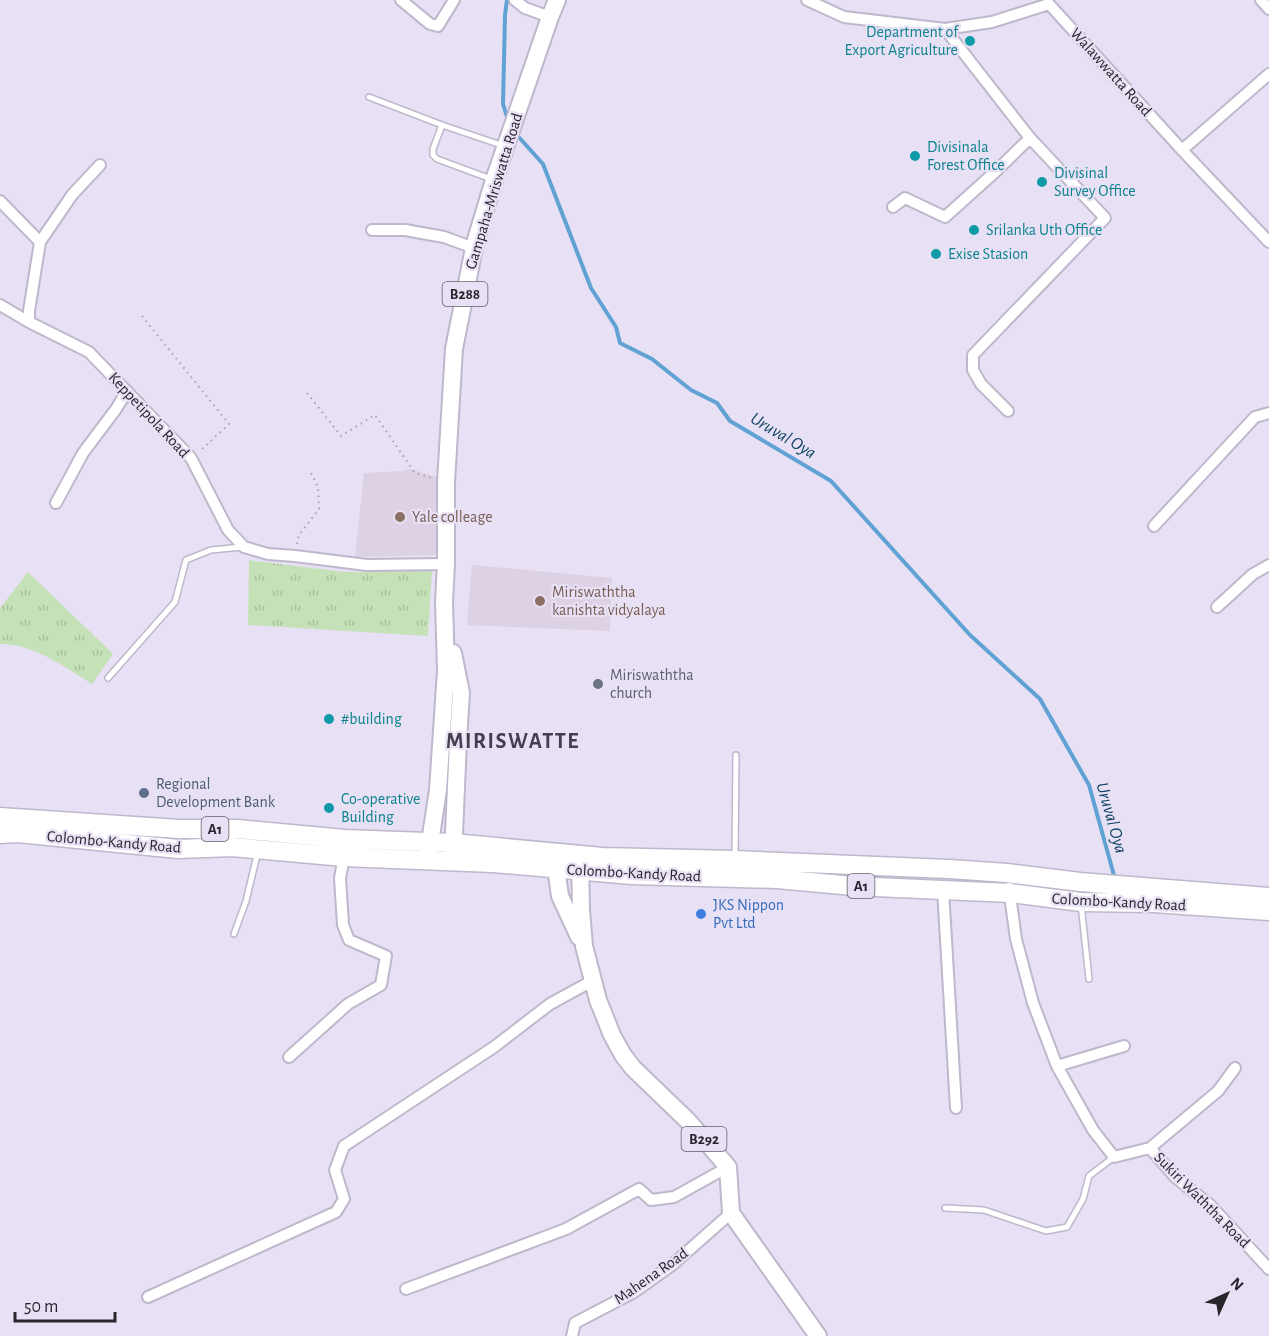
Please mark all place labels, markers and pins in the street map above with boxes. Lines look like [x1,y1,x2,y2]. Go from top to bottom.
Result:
place label: Department of Export Agriculture [845,24,959,58]
marker: Department of Export Agriculture [963,34,977,48]
place label: Divisinala Forest Office [927,139,1005,173]
marker: Divisinala Forest Office [908,149,922,163]
place label: Divisinal Survey Office [1054,165,1136,200]
marker: Divisinal Survey Office [1035,175,1049,189]
place label: Srilanka Uth Office [986,222,1102,238]
marker: Srilanka Uth Office [967,223,981,237]
place label: Exise Stasion [948,246,1028,262]
marker: Exise Stasion [929,247,943,261]
place label: Yale colleage [412,509,493,525]
marker: Yale colleage [393,510,407,524]
place label: Miriswaththa kanishta vidyalaya [552,584,666,619]
marker: Miriswaththa kanishta vidyalaya [533,594,547,608]
place label: Miriswaththa church [610,667,694,701]
marker: Miriswaththa church [591,677,605,691]
place label: #building [341,711,402,727]
marker: #building [322,712,336,726]
place label: Regional Development Bank [156,776,276,810]
marker: Regional Development Bank [137,786,151,800]
place label: Co-operative Building [341,791,420,825]
marker: Co-operative Building [322,801,336,815]
place label: JKS Nippon Pvt Ltd [713,897,784,931]
marker: JKS Nippon Pvt Ltd [694,907,708,921]

